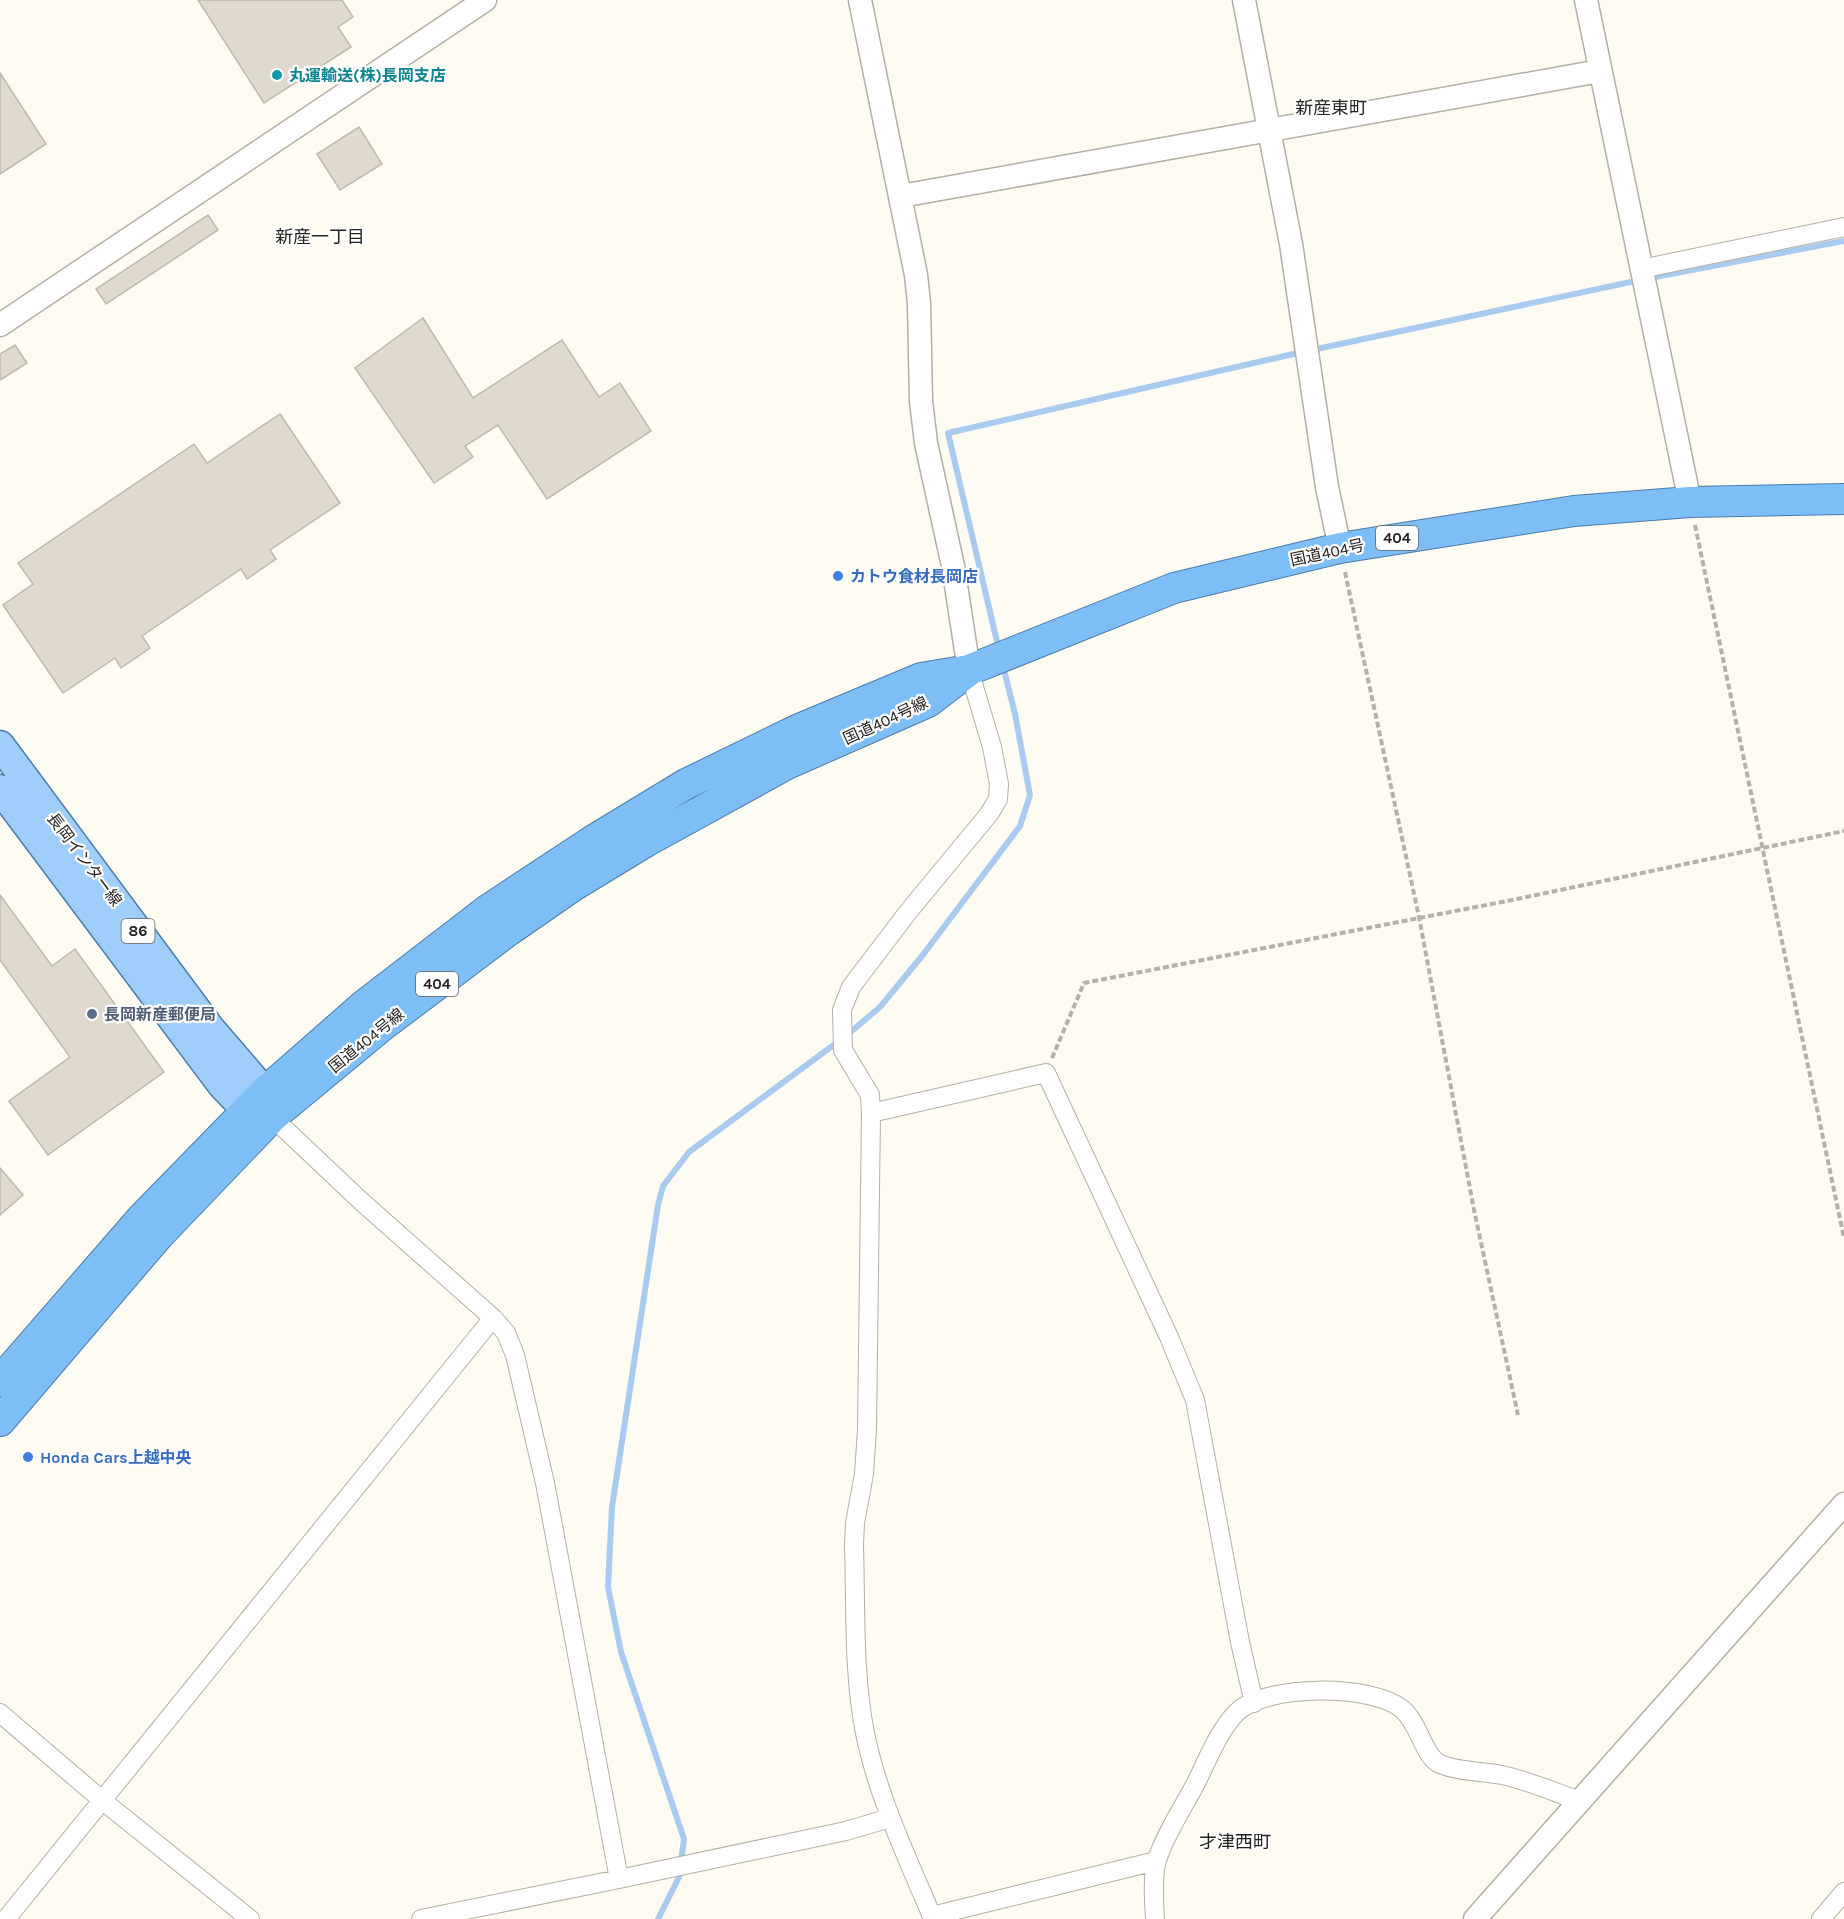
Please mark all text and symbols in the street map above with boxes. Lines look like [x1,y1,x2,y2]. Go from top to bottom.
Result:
place label: 丸運輸送(株)長岡支店 [289,66,446,85]
marker: 丸運輸送(株)長岡支店 [270,68,284,82]
district label: 新産東町 [1295,97,1367,119]
district label: 新産一丁目 [275,226,365,248]
road number: 404 [1376,526,1418,550]
street label: 国道404号 [1288,535,1366,570]
place label: カトウ食材長岡店 [850,567,978,586]
marker: カトウ食材長岡店 [831,569,845,583]
street label: 国道404号線 [840,693,931,748]
street label: 長岡インター線 [43,809,126,910]
road number: 86 [122,919,154,943]
road number: 404 [416,972,458,996]
street label: 国道404号線 [325,1004,408,1077]
place label: 長岡新産郵便局 [104,1005,216,1024]
marker: 長岡新産郵便局 [85,1007,99,1021]
place label: Honda Cars上越中央 [40,1448,192,1467]
marker: Honda Cars上越中央 [21,1450,35,1464]
district label: 才津西町 [1199,1831,1271,1853]

